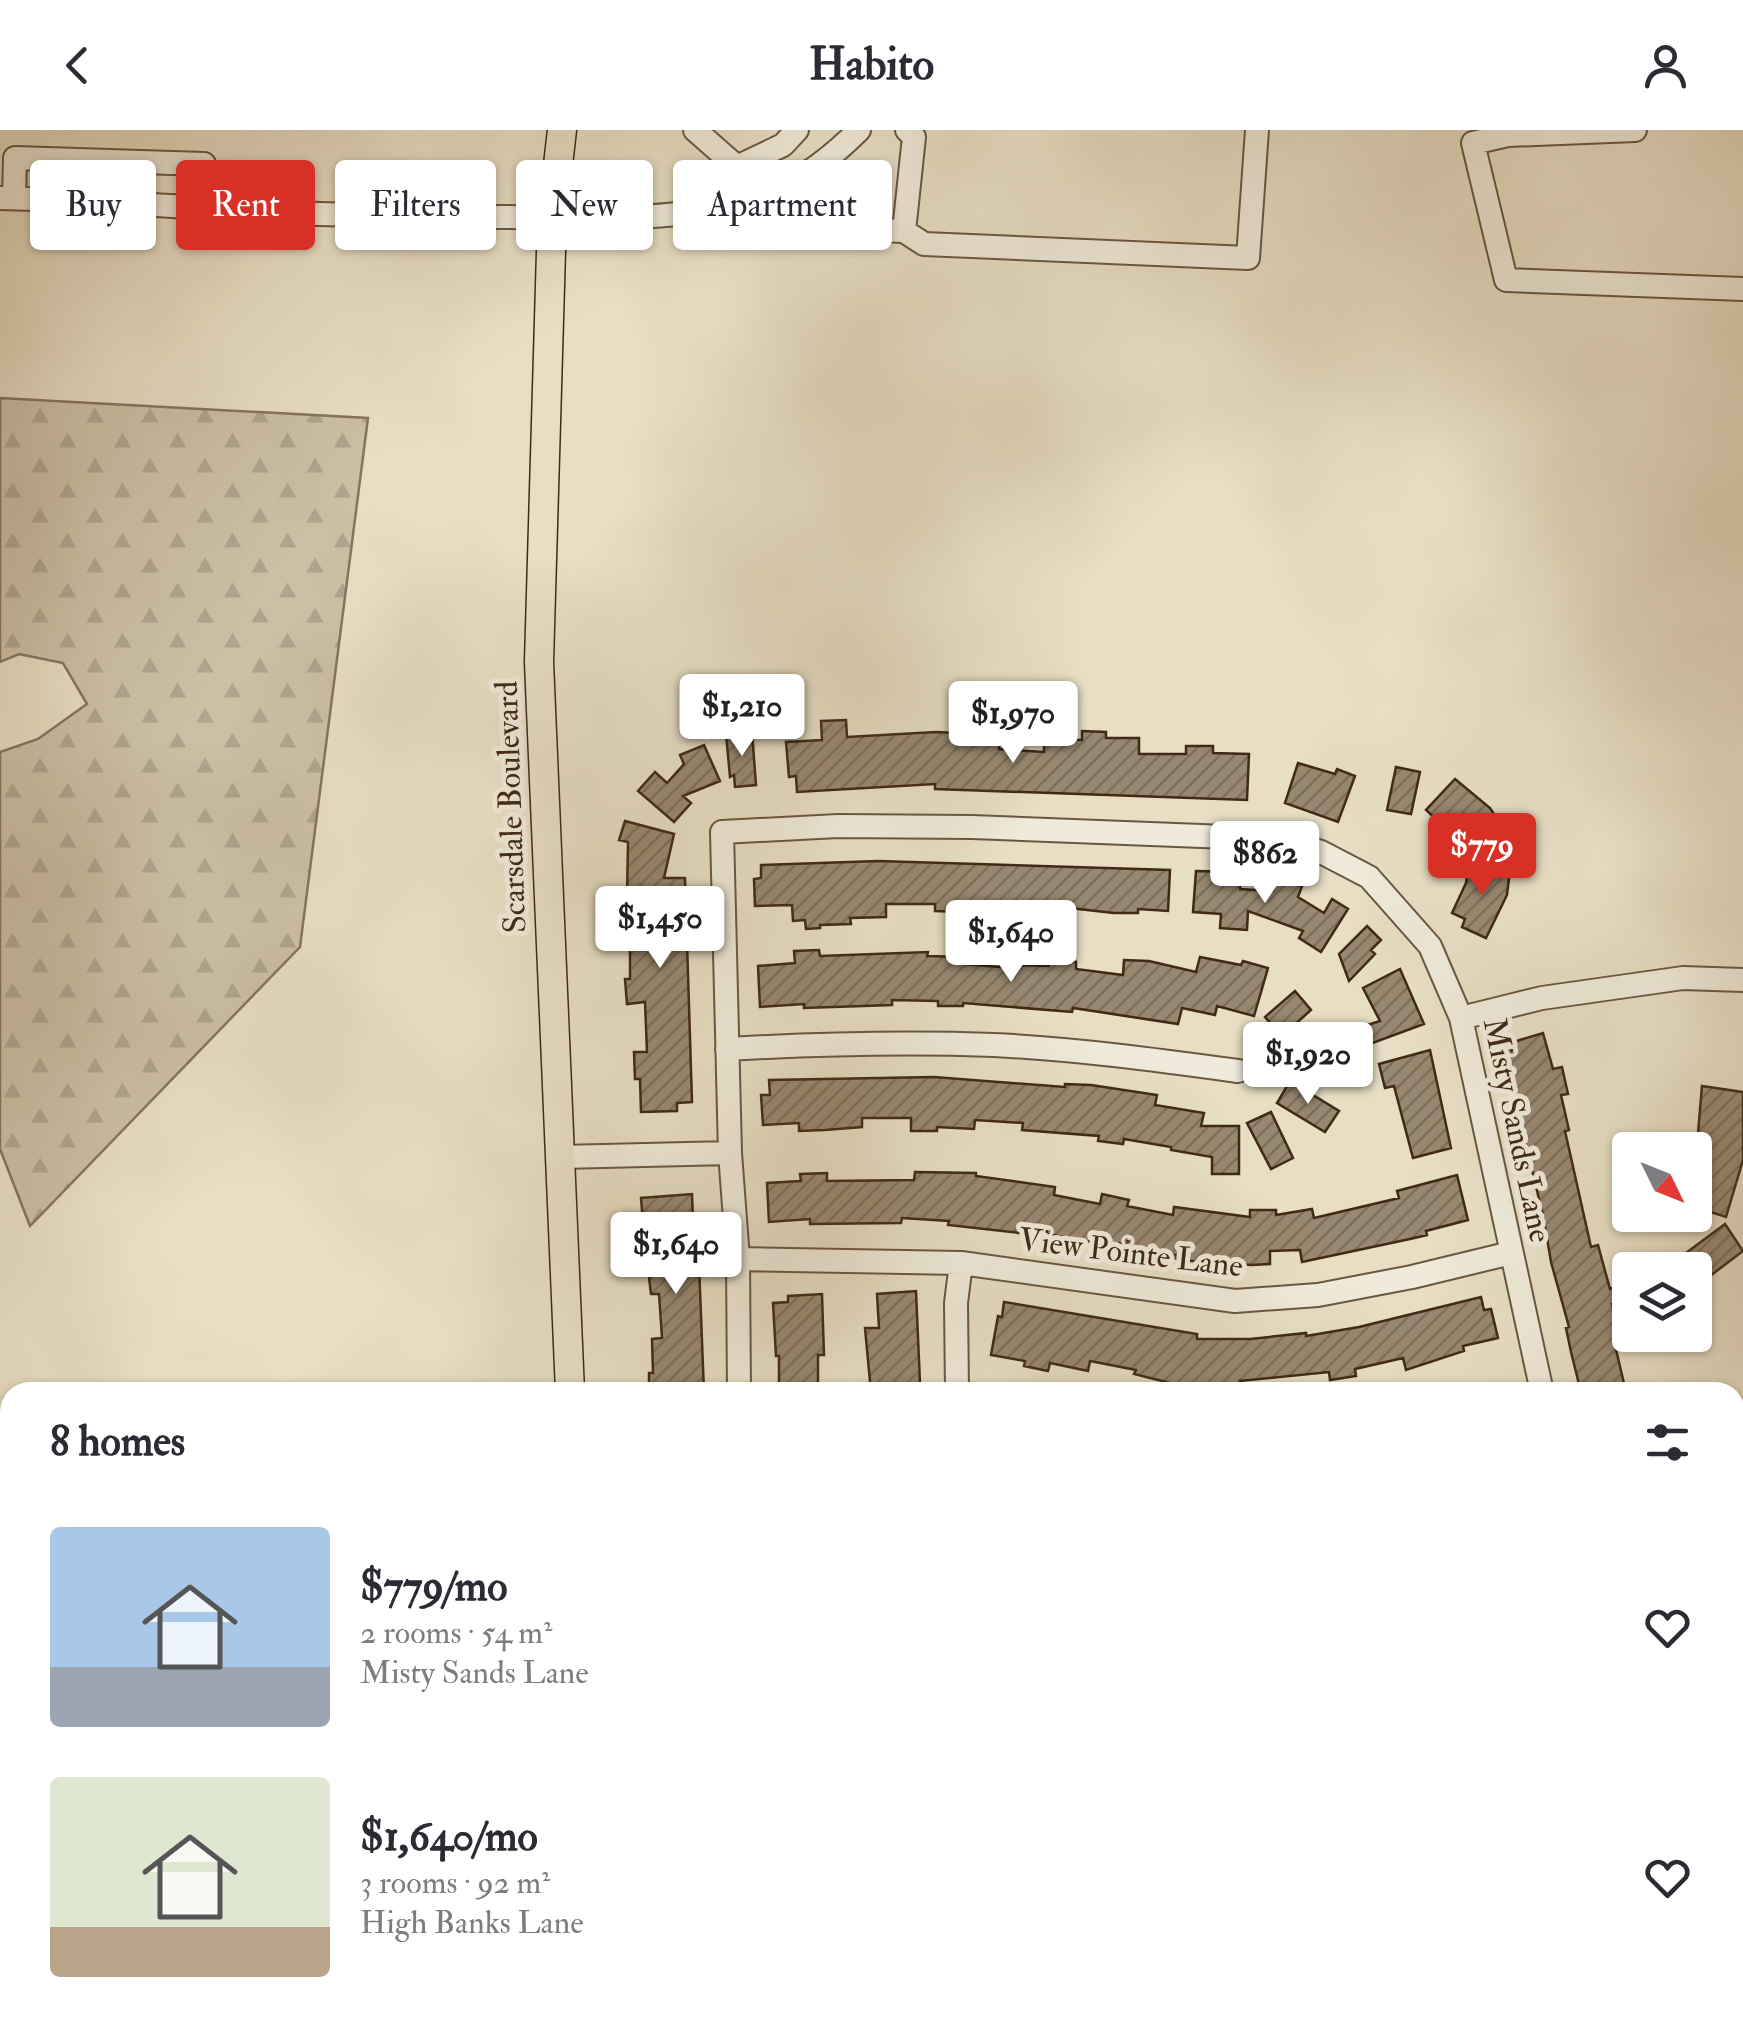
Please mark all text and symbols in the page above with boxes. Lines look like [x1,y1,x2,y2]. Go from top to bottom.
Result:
text: Habito [809,37,934,93]
icon: back [50,38,105,93]
icon: person [1638,38,1693,93]
chip: Buy [30,160,156,250]
chip: Rent [176,160,315,250]
chip: Filters [335,160,496,250]
chip: New [516,160,653,250]
chip: Apartment [673,160,892,250]
pin: $1,210 [661,674,823,759]
street label: Scarsdale Boulevard [487,680,535,934]
pin: $1,970 [932,681,1094,766]
text: $1,210 [702,686,783,726]
text: $1,970 [971,693,1055,733]
pin: $779 [1423,813,1541,898]
pin: $862 [1206,821,1324,906]
text: $779 [1450,825,1514,865]
text: $862 [1232,833,1298,873]
pin: $1,450 [579,886,741,971]
text: $1,450 [617,898,703,938]
pin: $1,640 [930,900,1092,985]
text: $1,640 [968,912,1054,952]
street label: Misty Sands Lane [1474,1014,1560,1246]
pin: $1,920 [1227,1022,1389,1107]
text: $1,920 [1265,1034,1351,1074]
north arrow [1612,1132,1712,1232]
map controls [1612,1132,1712,1352]
pin: $1,640 [595,1212,757,1297]
street label: View Pointe Lane [1017,1219,1245,1287]
text: $1,640 [633,1224,719,1264]
button: layers [1612,1252,1712,1352]
icon: filters [1640,1415,1695,1470]
text: 8 homes [50,1416,185,1468]
text: $779/mo [360,1561,507,1613]
icon: home [130,1567,250,1687]
icon: heart [1640,1600,1695,1655]
text: 2 rooms · 54 m² [360,1613,552,1653]
text: Misty Sands Lane [360,1653,589,1693]
text: $1,640/mo [360,1811,538,1863]
icon: home [130,1817,250,1937]
icon: heart [1640,1850,1695,1905]
text: 3 rooms · 92 m² [360,1863,550,1903]
text: High Banks Lane [360,1903,584,1943]

